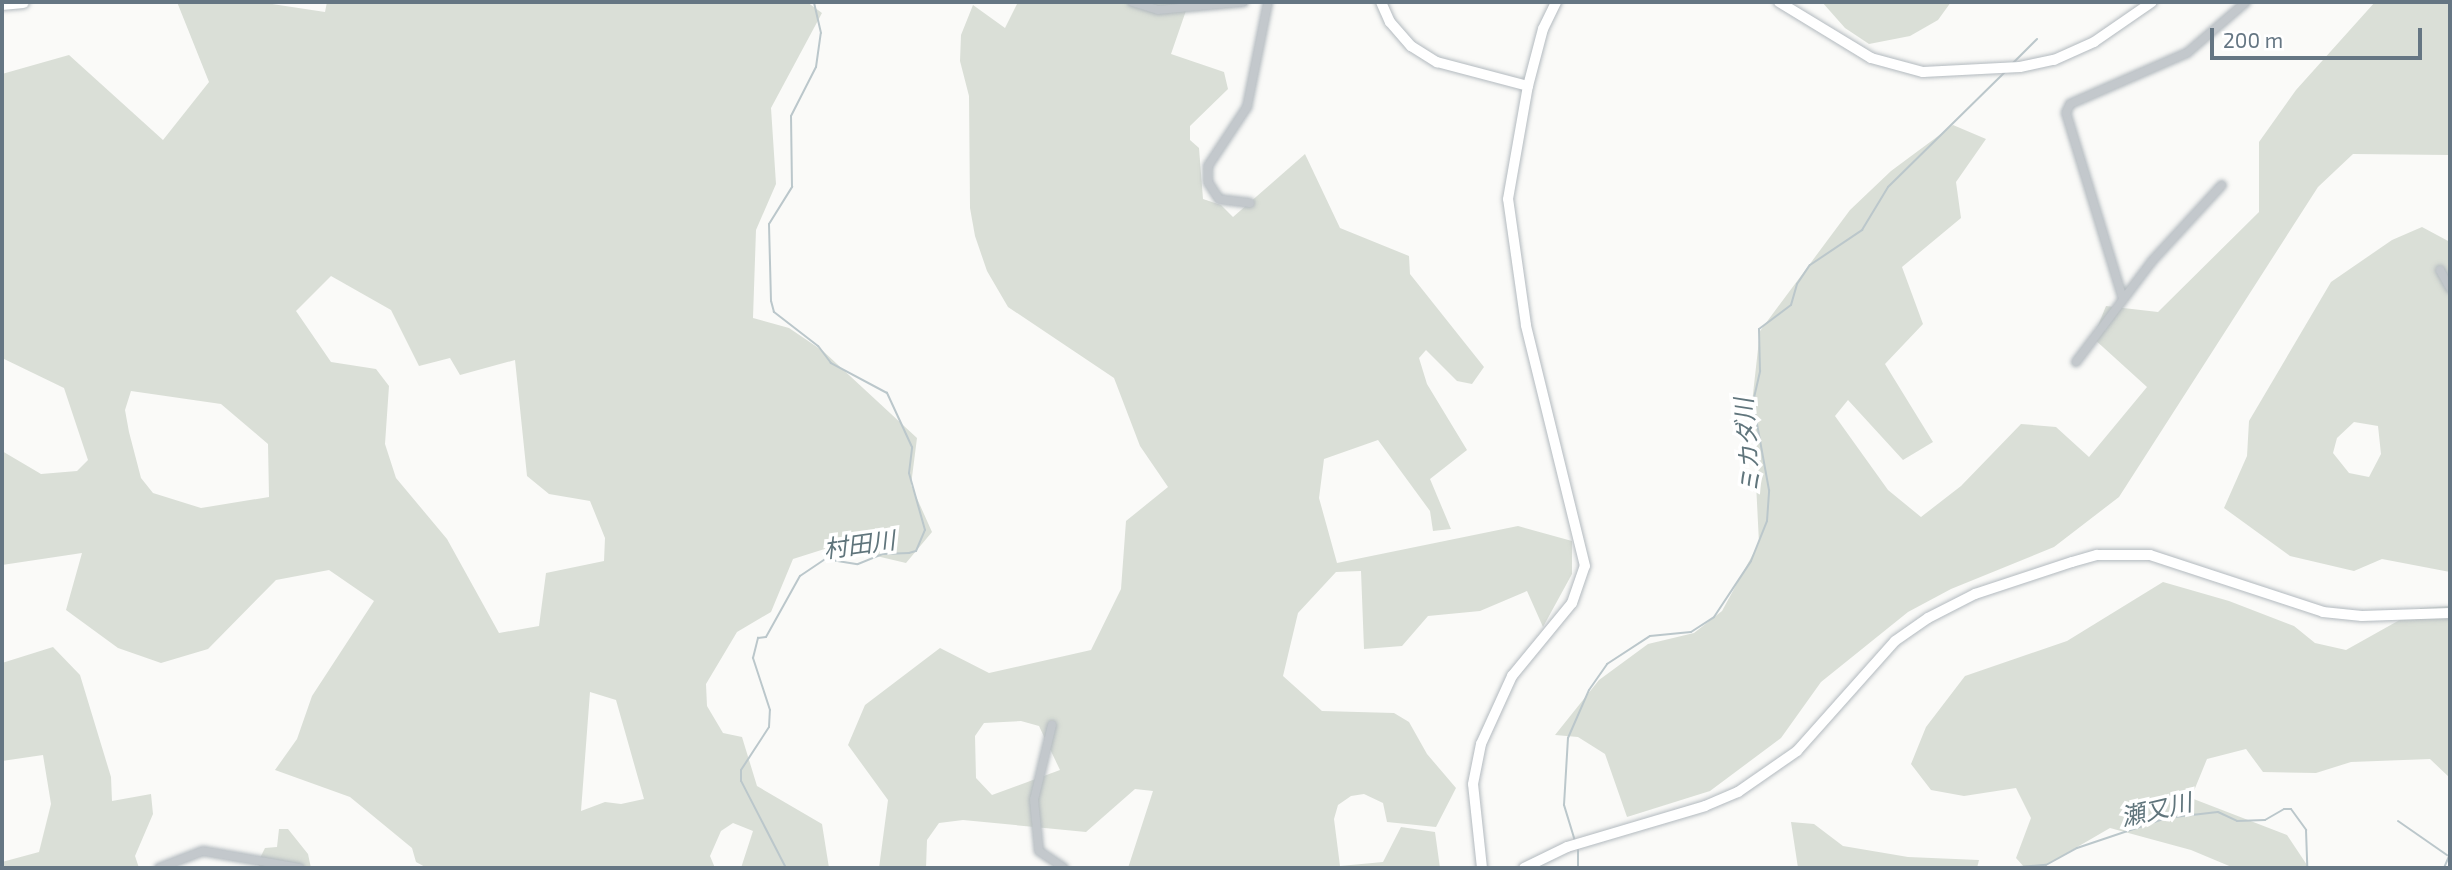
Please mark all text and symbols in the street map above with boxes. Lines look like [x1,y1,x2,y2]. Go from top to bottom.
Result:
scale bar [2214,14,2426,58]
text: 200 m [2223,27,2283,52]
water label: ミカダ川 [1728,397,1766,495]
water label: 村田川 [821,525,897,563]
water label: 瀬又川 [2118,787,2194,831]

